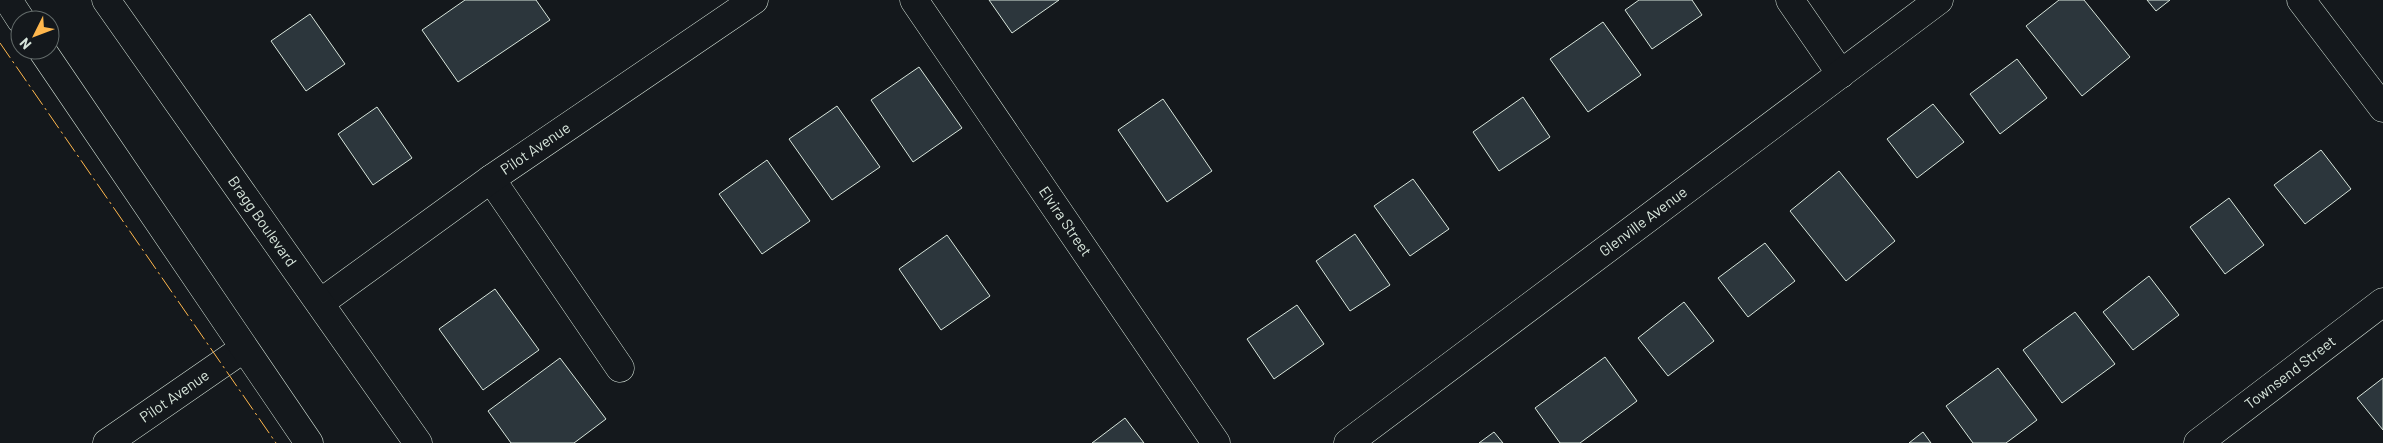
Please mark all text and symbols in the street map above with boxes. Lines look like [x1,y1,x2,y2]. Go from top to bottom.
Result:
north arrow [10,10,60,60]
text: N [16,35,34,53]
street label: Pilot Avenue [497,118,573,178]
street label: Bragg Boulevard [225,172,301,270]
street label: Glenville Avenue [1595,182,1690,260]
street label: Elvira Street [1036,183,1096,259]
street label: Townsend Street [2241,331,2339,412]
street label: Pilot Avenue [136,365,212,426]

